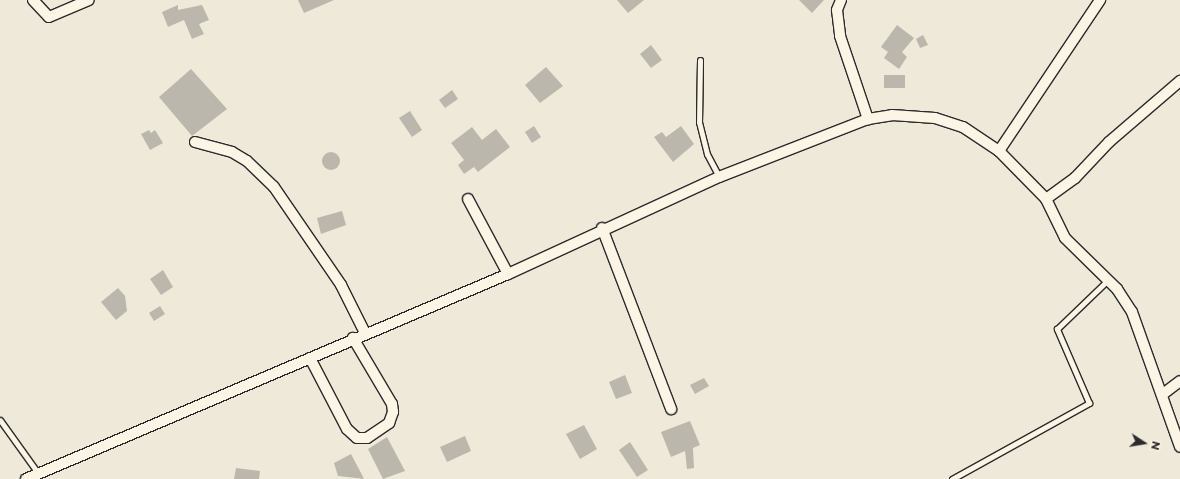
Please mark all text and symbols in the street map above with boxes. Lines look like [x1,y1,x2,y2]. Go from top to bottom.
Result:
north arrow [1124,423,1164,463]
text: N [1147,440,1165,452]

